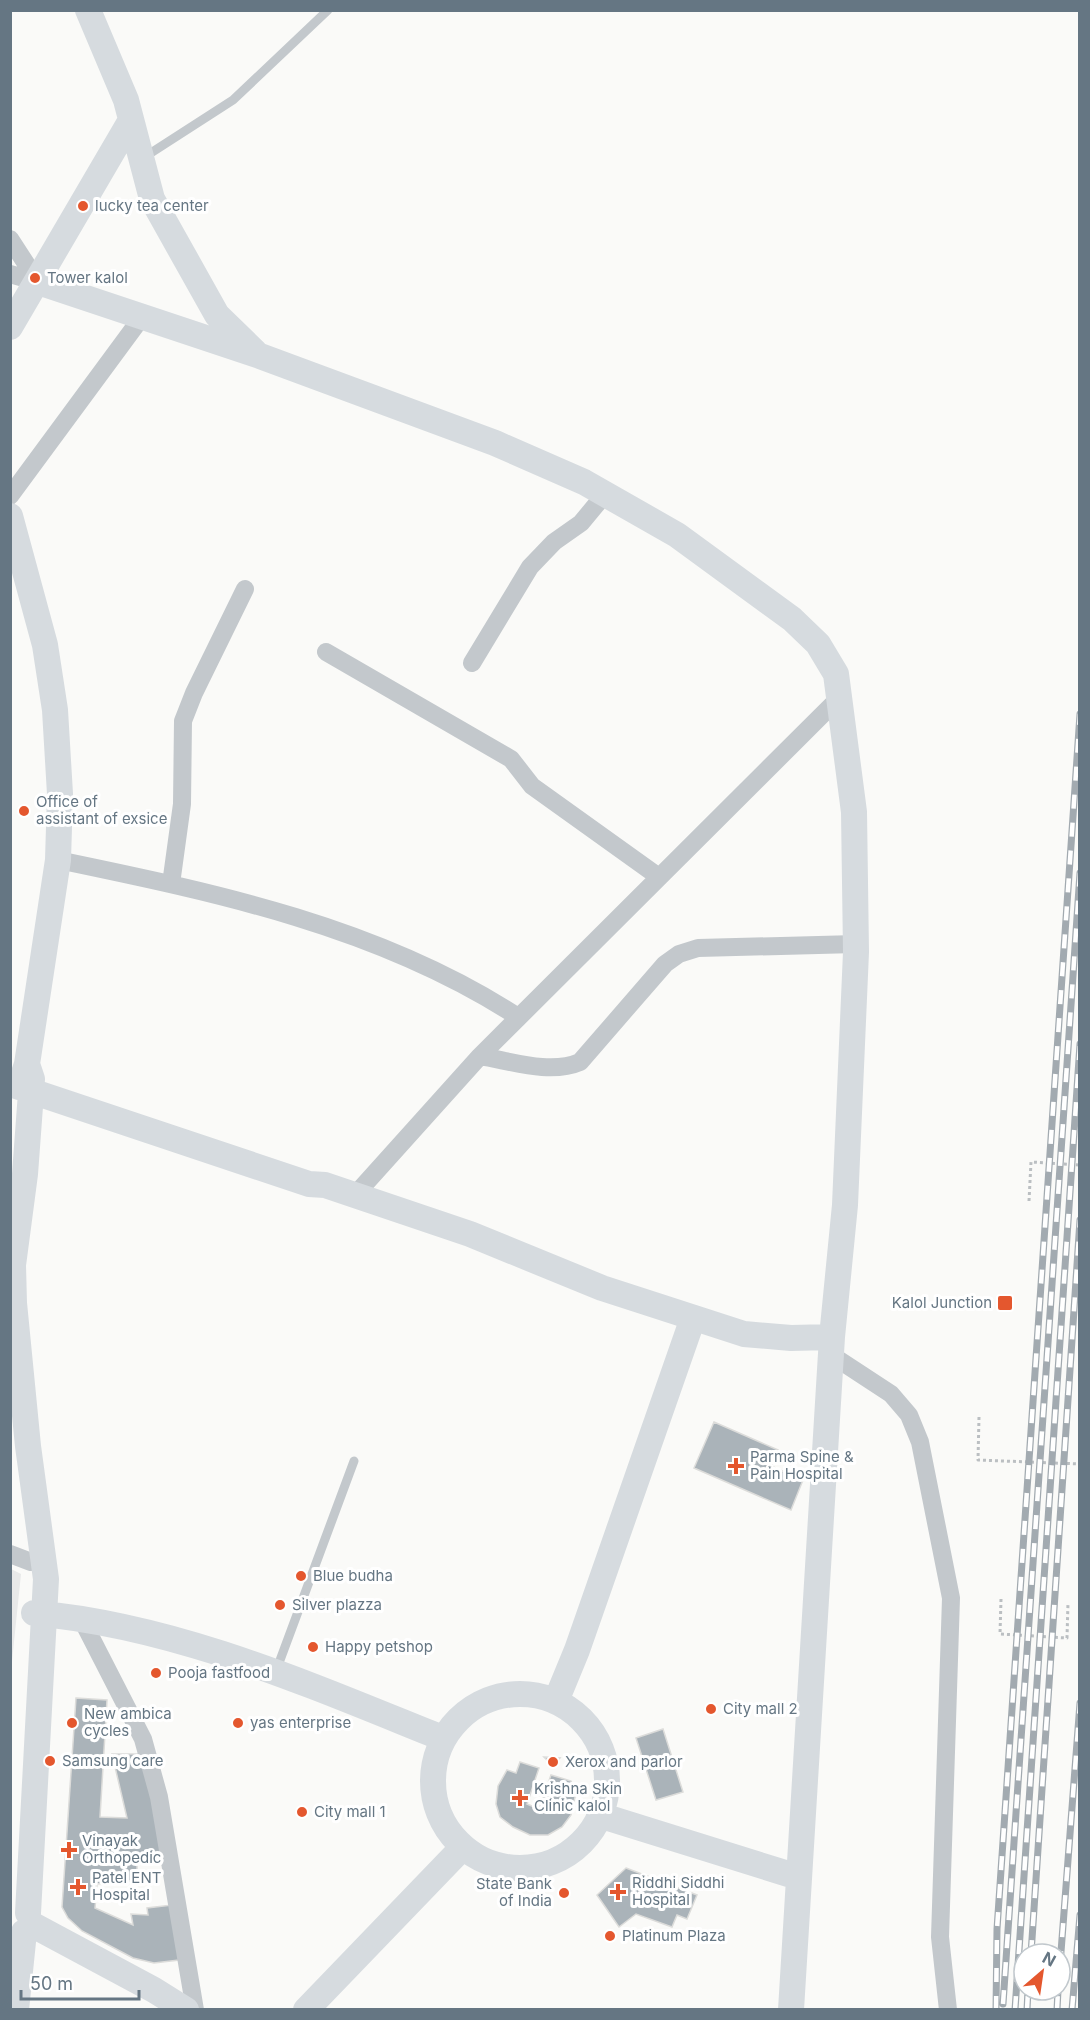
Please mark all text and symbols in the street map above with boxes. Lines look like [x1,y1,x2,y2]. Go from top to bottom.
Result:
place label: lucky tea center [95,196,209,215]
marker: lucky tea center [76,199,90,213]
place label: Tower kalol [47,268,128,287]
marker: Tower kalol [28,271,42,285]
place label: Office of assistant of exsice [36,792,167,828]
marker: Office of assistant of exsice [17,804,31,818]
place label: Kalol Junction [892,1293,992,1312]
marker: Kalol Junction [996,1294,1014,1312]
place label: Parma Spine & Pain Hospital [750,1447,854,1483]
marker: Parma Spine & Pain Hospital [727,1457,745,1475]
place label: Blue budha [313,1566,393,1585]
marker: Blue budha [294,1569,308,1583]
place label: Silver plazza [292,1595,382,1614]
marker: Silver plazza [273,1598,287,1612]
place label: Happy petshop [325,1637,433,1656]
marker: Happy petshop [306,1640,320,1654]
place label: Pooja fastfood [168,1663,270,1682]
marker: Pooja fastfood [149,1666,163,1680]
place label: City mall 2 [723,1699,798,1718]
marker: City mall 2 [704,1702,718,1716]
place label: New ambica cycles [84,1704,172,1740]
place label: yas enterprise [250,1713,351,1732]
marker: New ambica cycles [65,1716,79,1730]
marker: yas enterprise [231,1716,245,1730]
place label: Samsung care [62,1751,164,1770]
place label: Xerox and parlor [565,1752,683,1771]
marker: Samsung care [43,1754,57,1768]
marker: Xerox and parlor [546,1755,560,1769]
place label: Krishna Skin Clinic kalol [534,1779,622,1815]
marker: Krishna Skin Clinic kalol [511,1789,529,1807]
place label: City mall 1 [314,1802,386,1821]
marker: City mall 1 [295,1805,309,1819]
place label: Vinayak Orthopedic [82,1831,161,1867]
marker: Vinayak Orthopedic [60,1841,78,1859]
place label: Patel ENT Hospital [92,1868,161,1904]
place label: Riddhi Siddhi Hospital [632,1873,725,1909]
place label: State Bank of India [476,1874,553,1910]
marker: Patel ENT Hospital [69,1878,87,1896]
marker: Riddhi Siddhi Hospital [609,1883,627,1901]
marker: State Bank of India [557,1886,571,1900]
place label: Platinum Plaza [622,1926,726,1945]
marker: Platinum Plaza [603,1929,617,1943]
north arrow [1012,1942,1072,2002]
text: N [1039,1947,1059,1971]
scale bar [21,1963,140,2001]
text: 50 m [30,1973,73,1994]

